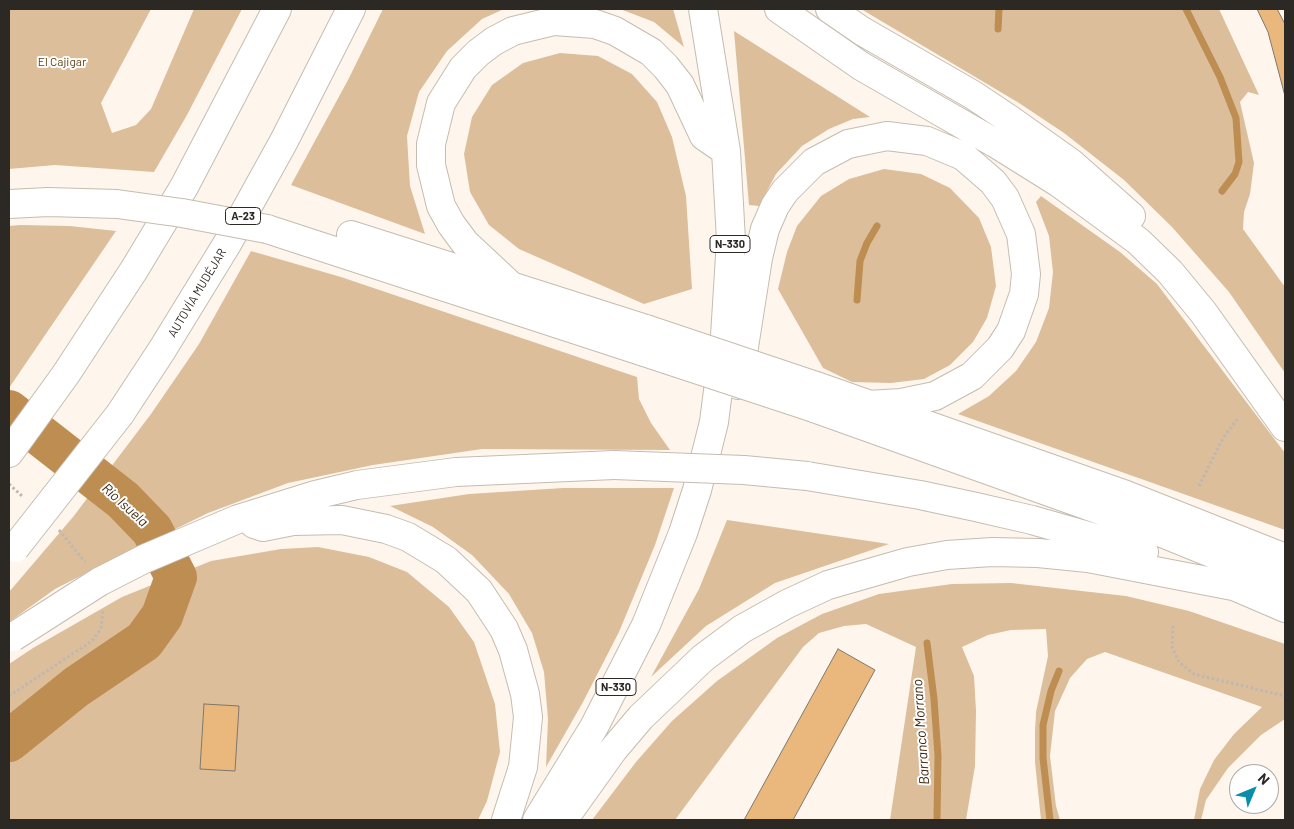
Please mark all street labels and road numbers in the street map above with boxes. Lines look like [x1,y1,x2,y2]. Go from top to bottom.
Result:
road number: A-23 [226,208,260,225]
road number: N-330 [710,235,750,252]
street label: AUTOVÍA MUDÉJAR [165,246,229,340]
road number: N-330 [596,679,636,696]

